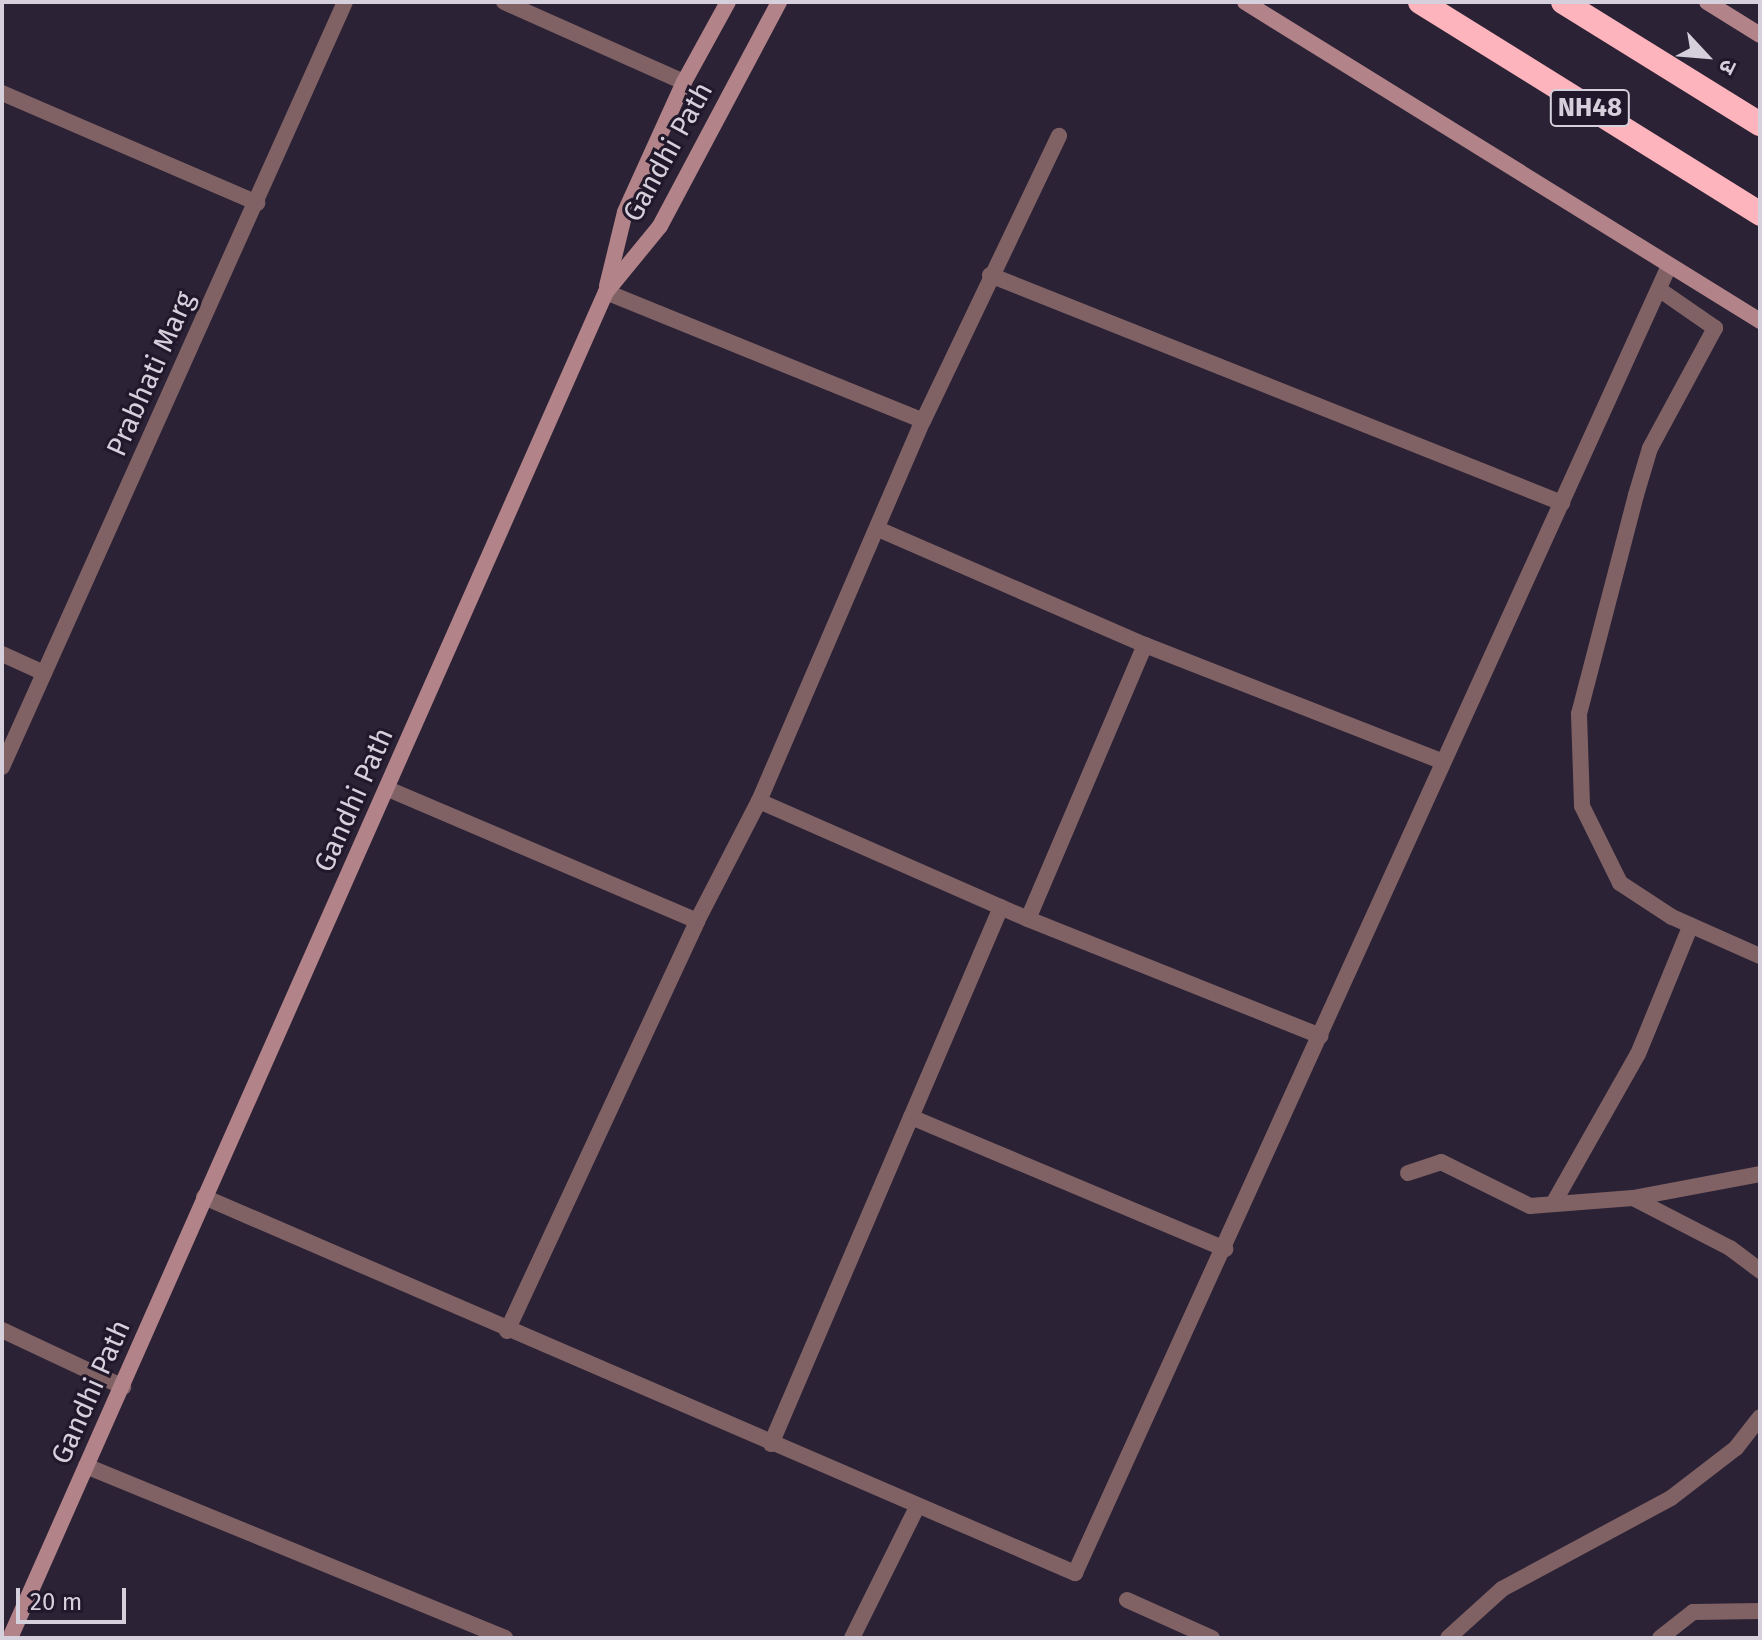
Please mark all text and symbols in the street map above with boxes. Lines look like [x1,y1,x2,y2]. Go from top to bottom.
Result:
north arrow [1666,16,1746,96]
text: उ [1713,55,1743,78]
street label: Gandhi Path [616,76,720,228]
road number: NH48 [1548,86,1632,130]
street label: Prabhati Marg [100,287,202,461]
street label: Gandhi Path [307,723,401,877]
street label: Gandhi Path [44,1315,138,1469]
scale bar [20,1572,130,1622]
text: 20 m [30,1588,82,1616]

